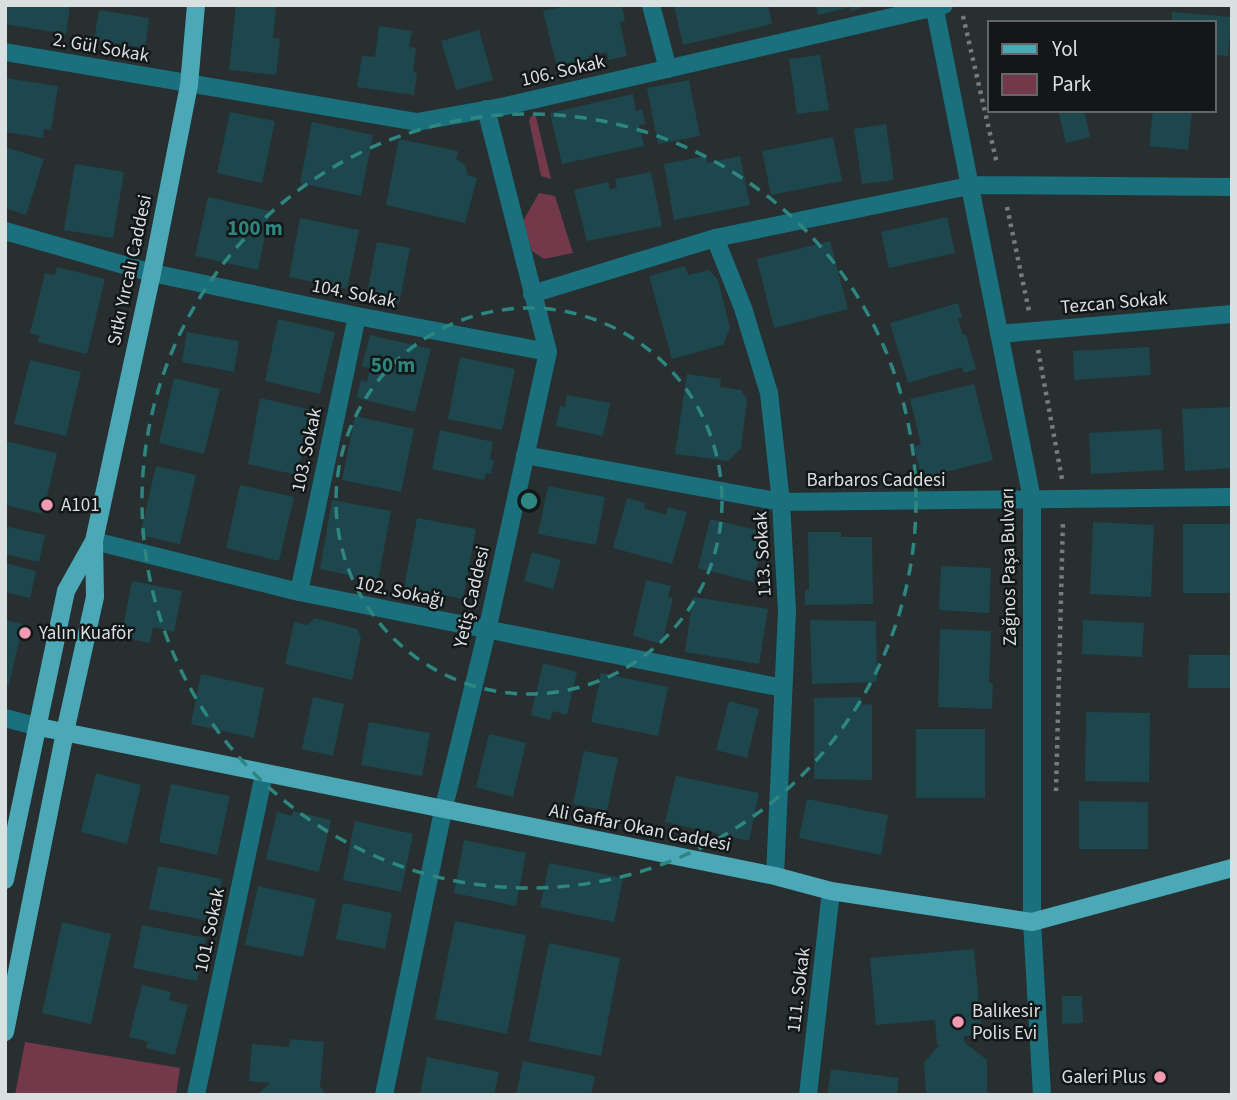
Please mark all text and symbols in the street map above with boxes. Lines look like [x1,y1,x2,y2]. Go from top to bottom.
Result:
legend [988,21,1216,112]
street label: 2. Gül Sokak [51,26,152,70]
text: Yol [1051,34,1078,64]
street label: 106. Sokak [518,48,608,94]
text: Park [1052,69,1092,99]
street label: Sıtkı Yırcalı Caddesi [101,192,159,348]
text: 100 m [227,213,283,243]
street label: 104. Sokak [309,273,399,316]
street label: Tezcan Sokak [1059,285,1169,321]
text: 50 m [371,350,415,380]
street label: 103. Sokak [285,405,329,495]
street label: Barbaros Caddesi [806,467,946,494]
street label: Zağnos Paşa Bulvarı [994,488,1024,646]
centre of rings [517,489,541,513]
place label: A101 [61,492,100,519]
marker: A101 [39,497,55,513]
street label: 113. Sokak [747,510,779,597]
street label: Yetiş Caddesi [447,543,497,652]
street label: 102. Sokağı [353,569,447,615]
place label: Yalın Kuaför [38,620,133,647]
marker: Yalın Kuaför [17,625,33,641]
street label: Ali Gaffar Okan Caddesi [547,797,733,859]
street label: 101. Sokak [188,885,232,975]
street label: 111. Sokak [780,945,818,1034]
place label: Balıkesir Polis Evi [972,998,1040,1047]
marker: Balıkesir Polis Evi [950,1014,966,1030]
place label: Galeri Plus [1061,1064,1146,1091]
marker: Galeri Plus [1152,1069,1168,1085]

